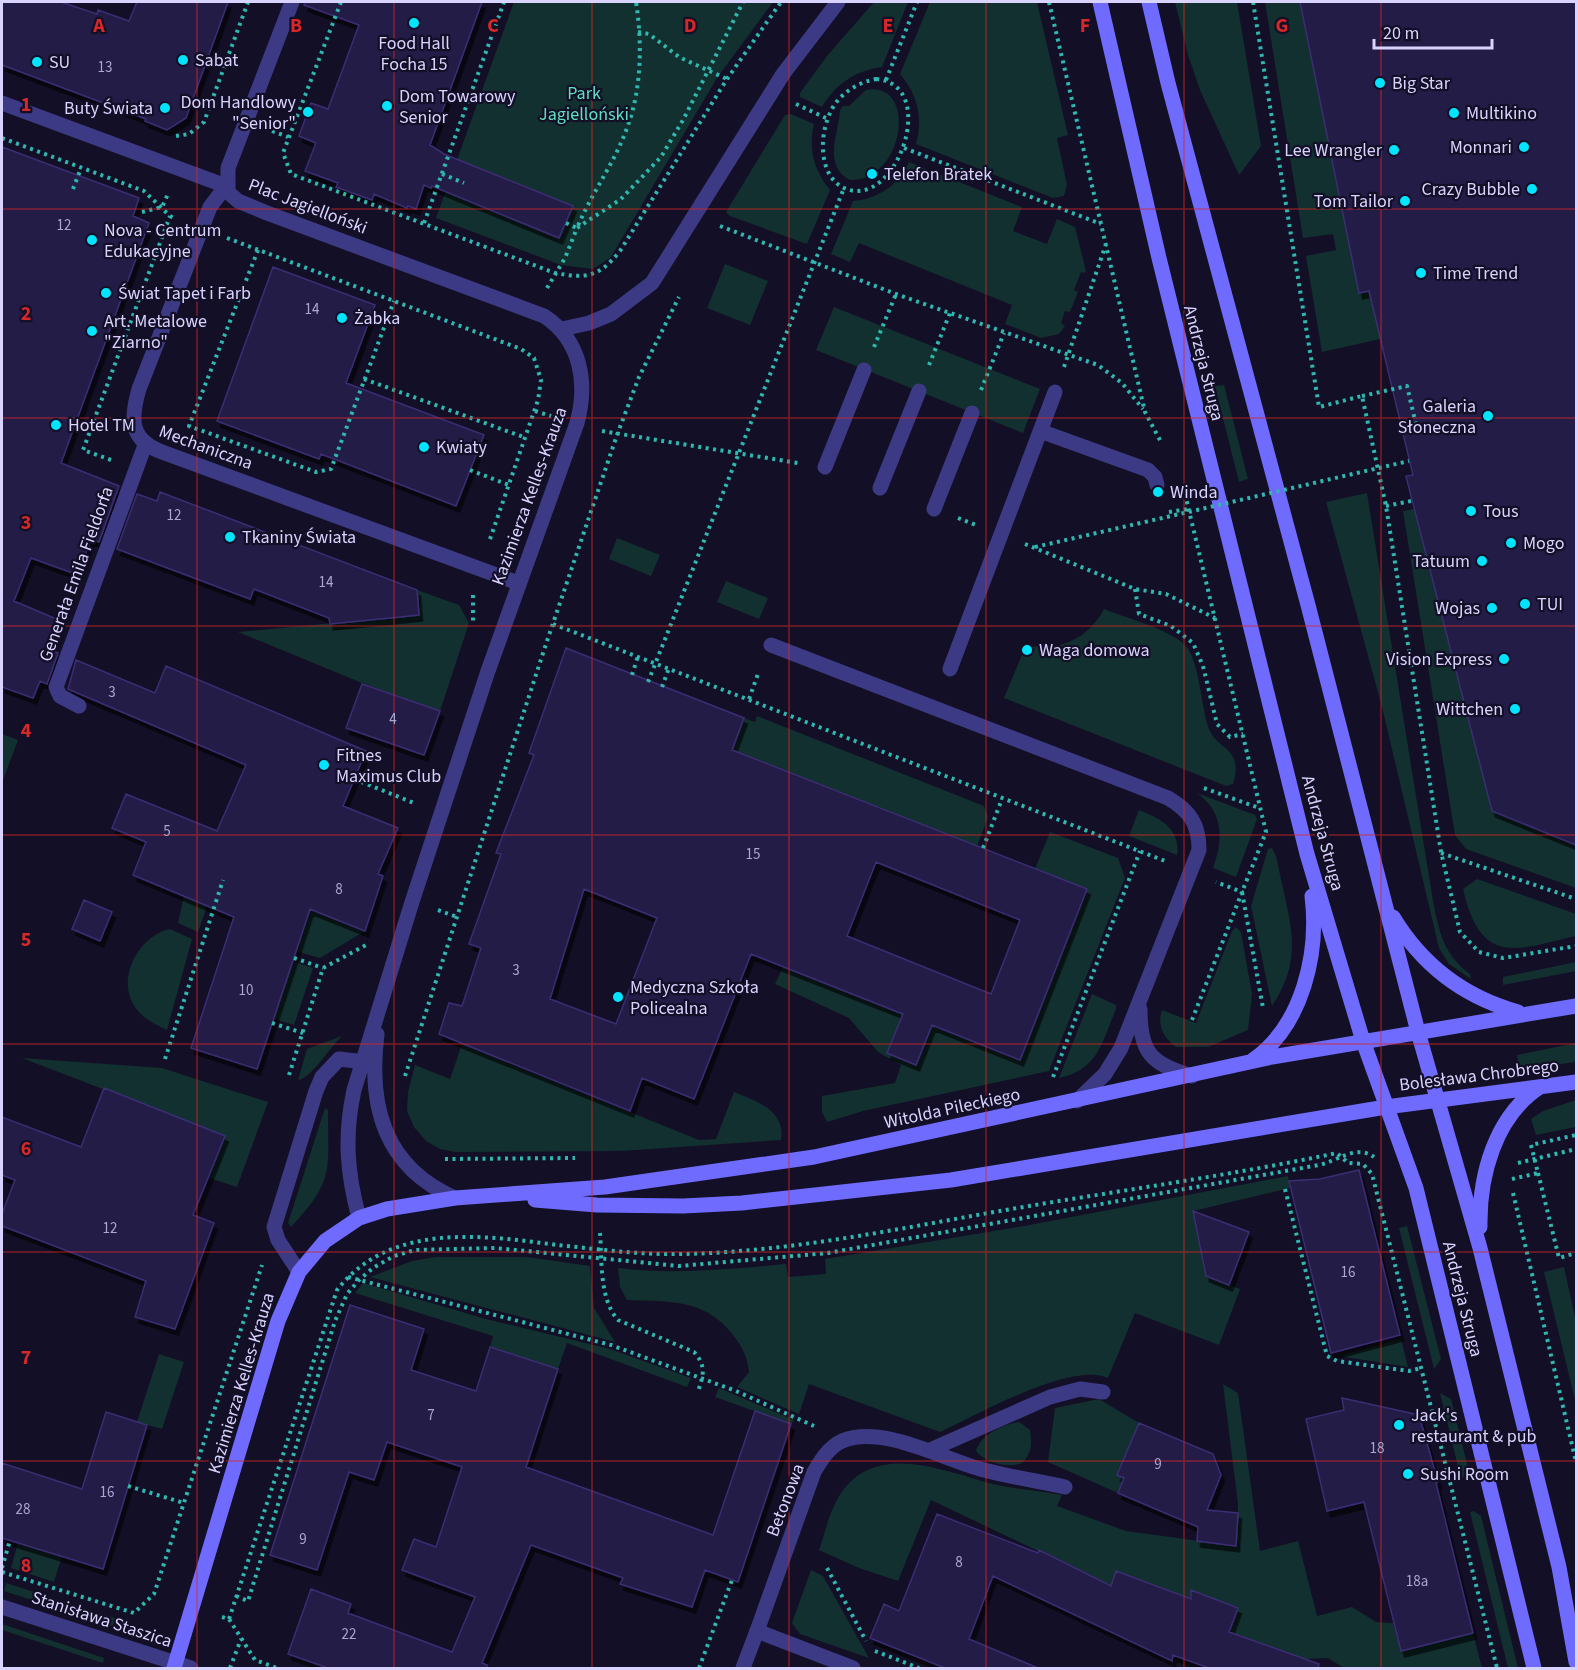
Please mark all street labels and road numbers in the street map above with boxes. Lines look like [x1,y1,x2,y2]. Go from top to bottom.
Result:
street label: Plac Jagielloński [245,172,371,241]
street label: Andrzeja Struga [1177,303,1230,424]
street label: Kazimierza Kelles-Krauza [486,404,573,589]
street label: Mechaniczna [155,419,256,476]
street label: Generała Emila Fieldorfa [33,483,120,665]
street label: Andrzeja Struga [1295,773,1350,894]
street label: Bolesława Chrobrego [1398,1053,1560,1098]
street label: Witolda Pileckiego [882,1082,1022,1135]
street label: Andrzeja Struga [1436,1239,1489,1360]
street label: Kazimierza Kelles-Krauza [202,1290,281,1477]
street label: Betonowa [760,1460,811,1540]
street label: Stanisława Staszica [28,1585,175,1654]

